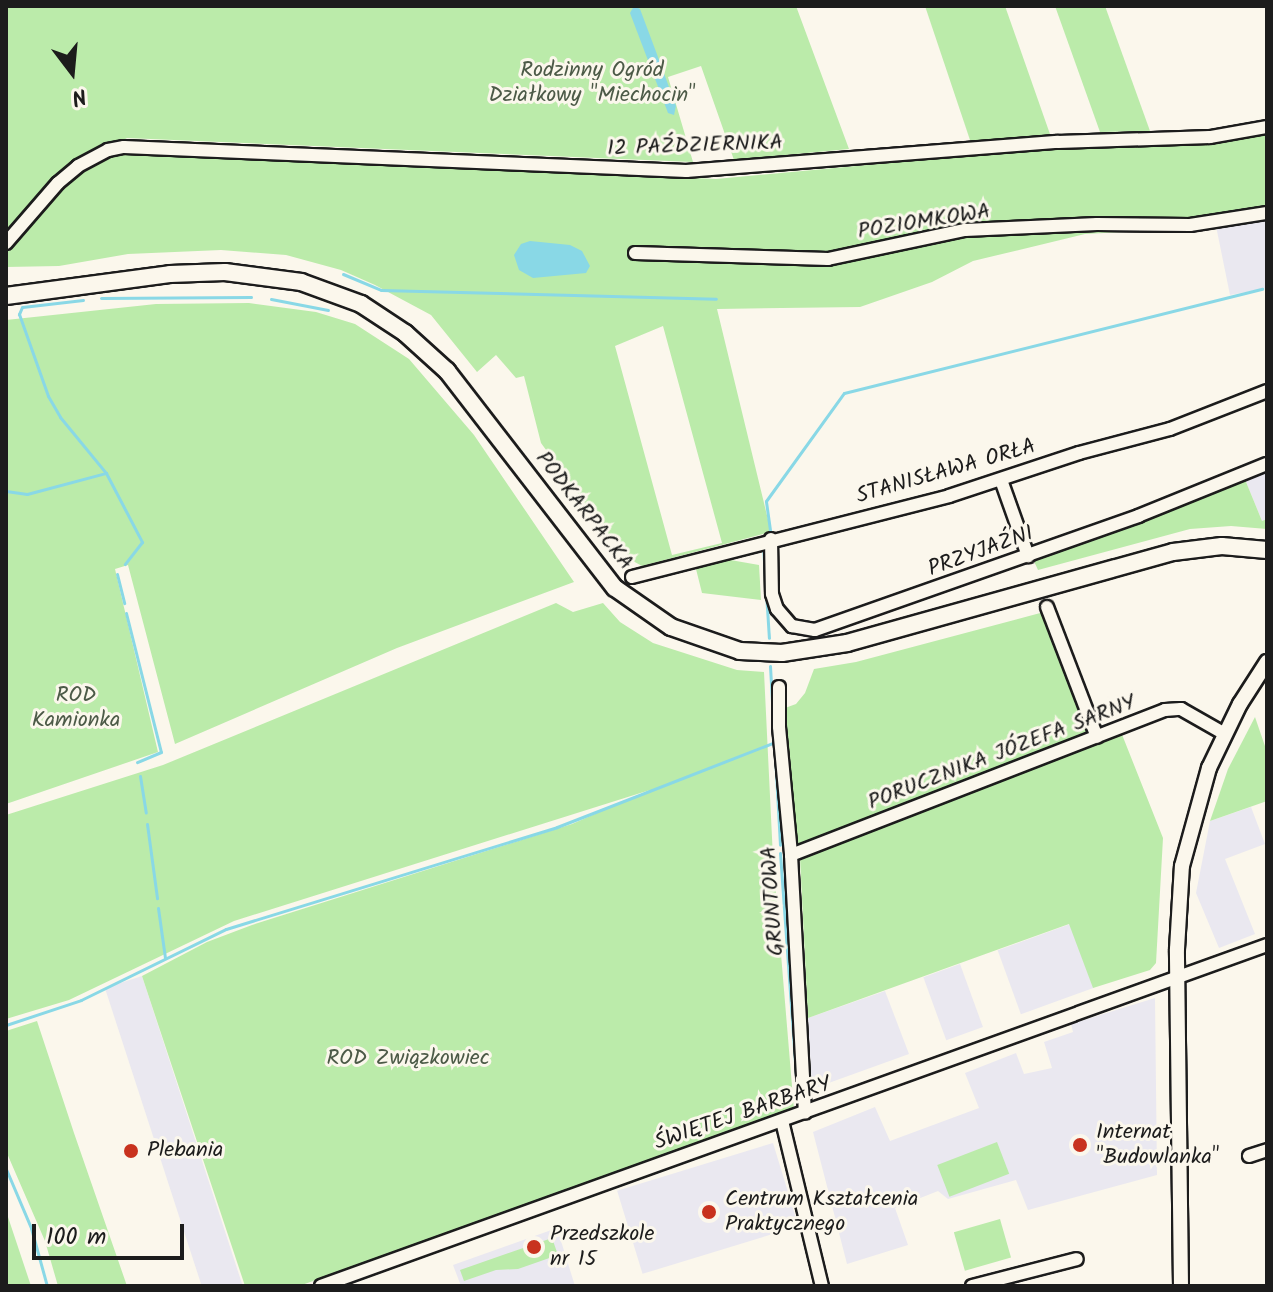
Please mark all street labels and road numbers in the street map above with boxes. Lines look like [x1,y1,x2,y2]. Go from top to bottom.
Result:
street label: 12 PAŹDZIERNIKA [607,130,783,162]
street label: POZIOMKOWA [856,198,992,246]
street label: STANISŁAWA ORŁA [853,434,1039,510]
street label: PODKARPACKA [529,446,639,576]
street label: PRZYJAŹNI [925,521,1037,583]
street label: PORUCZNIKA JÓZEFA SARNY [864,690,1140,816]
street label: GRUNTOWA [756,845,790,957]
street label: ŚWIĘTEJ BARBARY [651,1071,835,1157]

